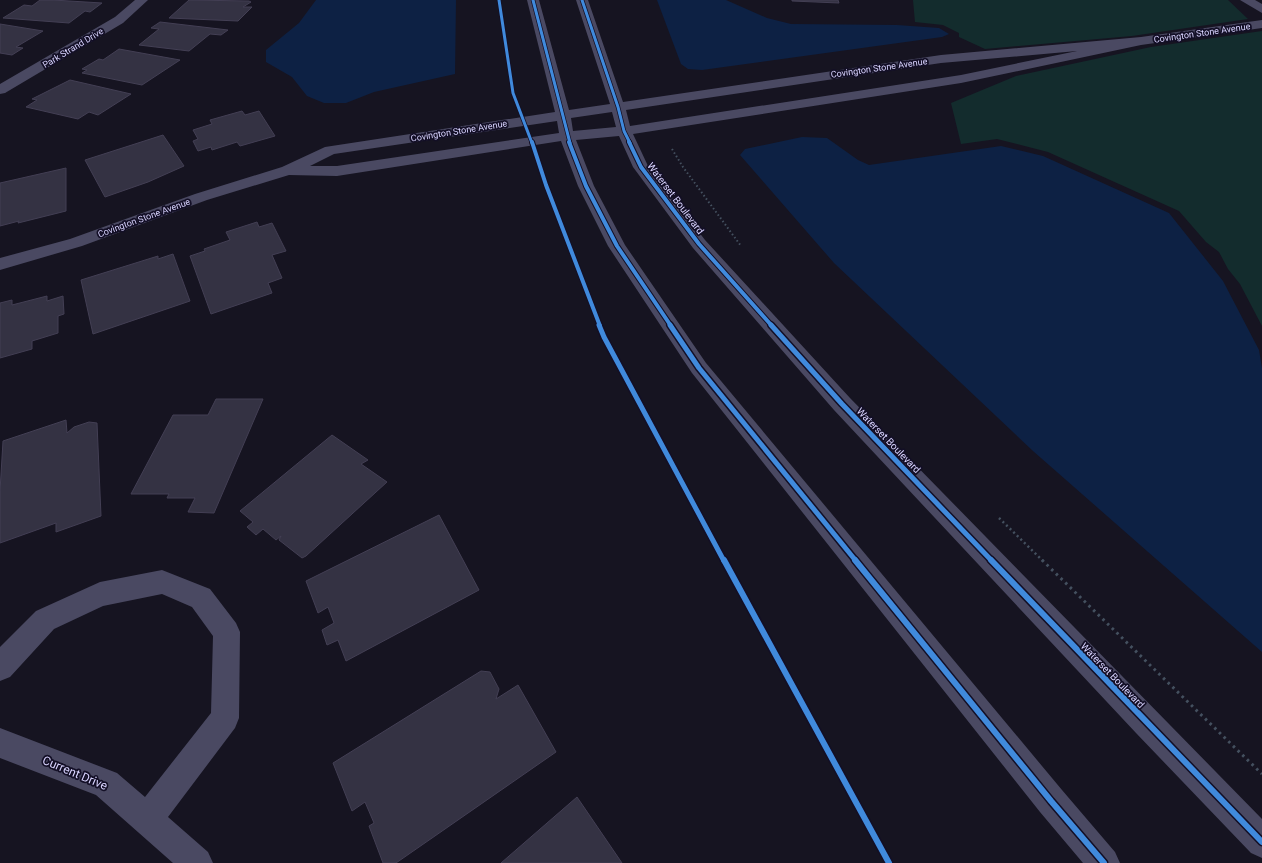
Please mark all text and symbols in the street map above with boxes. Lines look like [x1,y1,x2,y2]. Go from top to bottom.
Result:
street label: Covington Stone Avenue [1153,21,1251,45]
street label: Park Strand Drive [41,26,105,70]
street label: Covington Stone Avenue [830,56,928,80]
street label: Covington Stone Avenue [410,118,508,144]
street label: Waterset Boulevard [645,160,706,236]
street label: Covington Stone Avenue [97,197,192,239]
street label: Waterset Boulevard [855,405,923,475]
street label: Waterset Boulevard [1079,640,1147,710]
street label: Current Drive [40,753,110,793]

